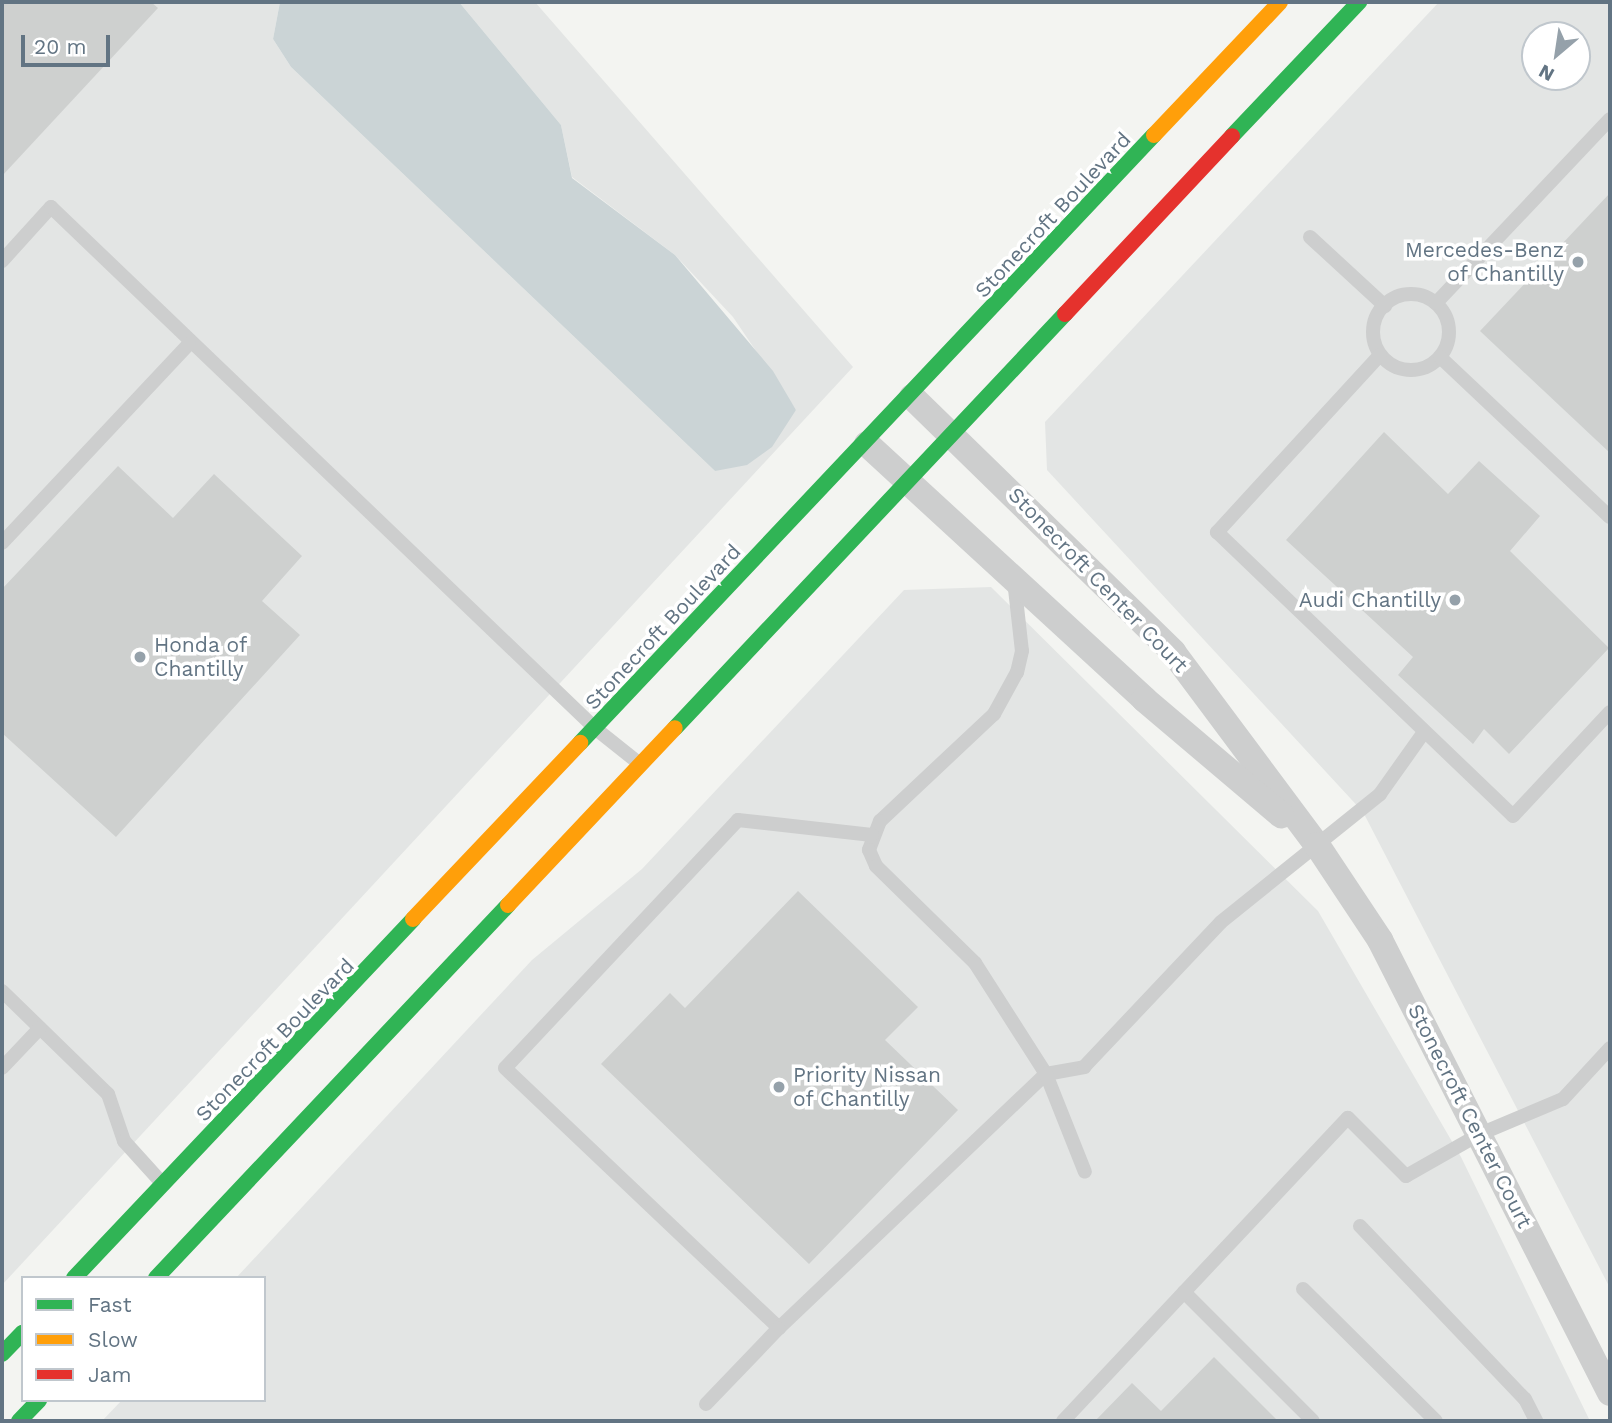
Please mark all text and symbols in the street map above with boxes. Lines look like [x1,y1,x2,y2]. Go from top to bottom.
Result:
scale bar [24,21,114,65]
north arrow [1521,21,1591,91]
text: 20 m [34,34,86,59]
text: N [1535,60,1558,87]
street label: Stonecroft Boulevard [970,127,1136,303]
place label: Mercedes-Benz of Chantilly [1405,237,1564,287]
marker: Mercedes-Benz of Chantilly [1570,254,1586,270]
street label: Stonecroft Center Court [1003,482,1193,678]
street label: Stonecroft Boulevard [580,539,746,715]
place label: Audi Chantilly [1299,587,1441,613]
marker: Audi Chantilly [1447,592,1463,608]
place label: Honda of Chantilly [154,632,248,682]
marker: Honda of Chantilly [132,649,148,665]
street label: Stonecroft Boulevard [191,953,359,1127]
street label: Stonecroft Center Court [1402,1000,1538,1232]
place label: Priority Nissan of Chantilly [793,1062,942,1112]
marker: Priority Nissan of Chantilly [771,1079,787,1095]
legend [21,1276,266,1402]
text: Fast [88,1292,132,1317]
text: Slow [88,1327,138,1352]
text: Jam [88,1362,131,1387]

